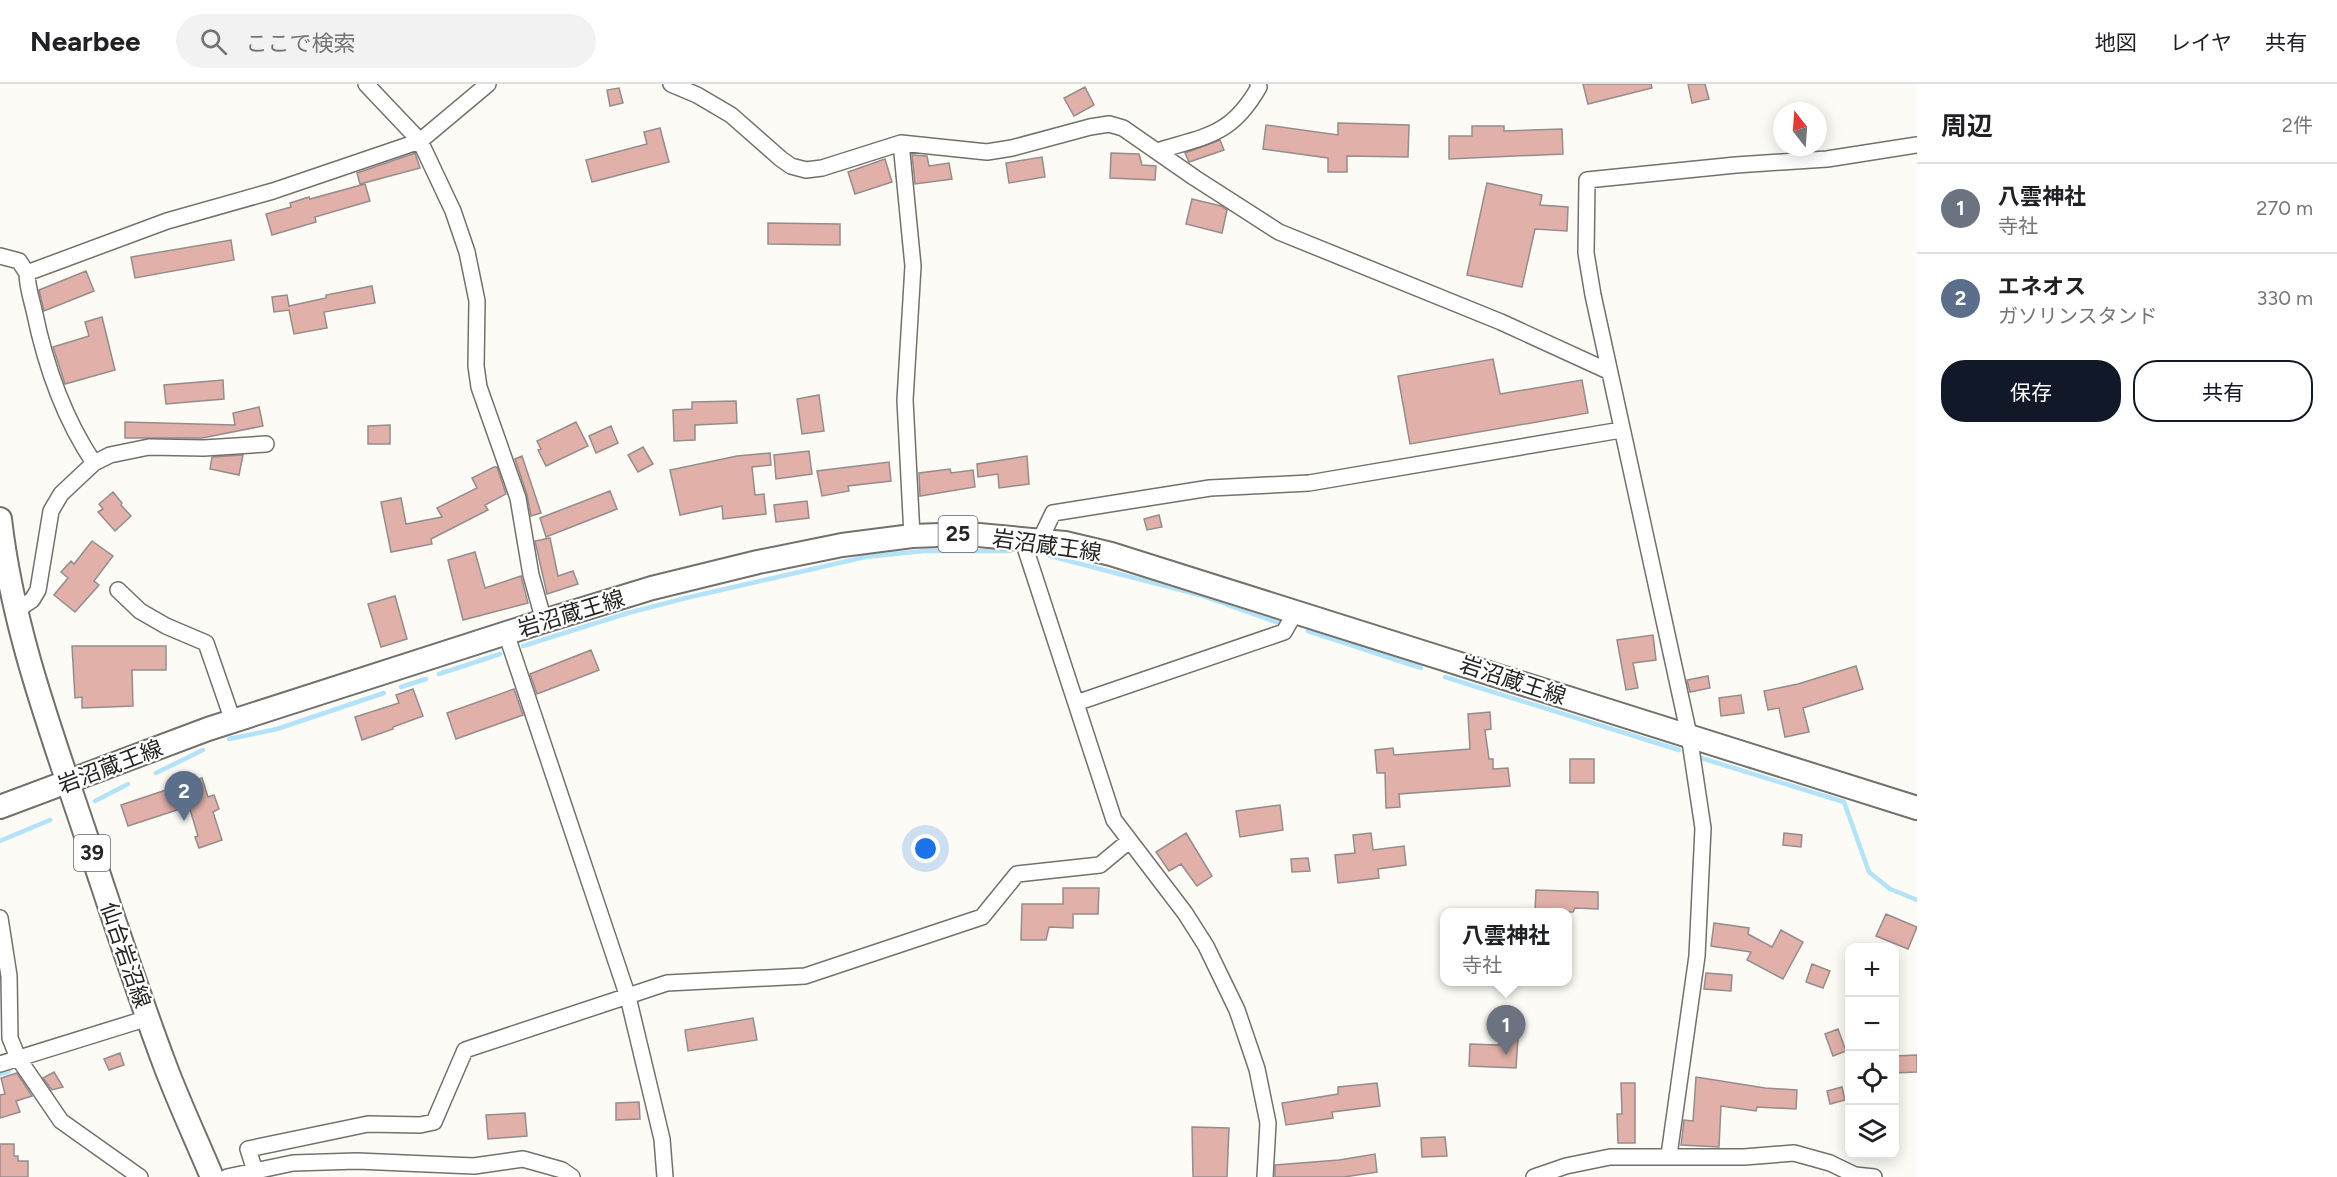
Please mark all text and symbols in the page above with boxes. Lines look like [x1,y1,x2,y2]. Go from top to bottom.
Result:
search box [176,14,596,68]
text: Nearbee [30,24,140,58]
icon: search [197,25,230,58]
text: ここで検索 [245,30,355,57]
text: 地図 [2095,30,2137,55]
text: レイヤ [2170,30,2232,55]
text: 共有 [2265,30,2307,55]
north arrow [1773,102,1827,156]
text: 周辺 [1941,110,1993,142]
text: 2件 [2282,113,2313,137]
text: 八雲神社 [1998,183,2086,210]
text: 1 [1956,196,1965,220]
text: 270 m [2256,196,2313,220]
text: 寺社 [1998,214,2038,238]
text: エネオス [1998,273,2086,300]
text: 2 [1955,286,1966,310]
text: 330 m [2256,286,2313,310]
text: ガソリンスタンド [1998,304,2158,328]
button: 保存 [1941,360,2121,422]
button: 共有 [2133,360,2313,422]
road number: 25 [938,516,978,552]
street label: 岩沼蔵王線 [991,524,1103,567]
street label: 岩沼蔵王線 [515,584,628,642]
street label: 岩沼蔵王線 [1456,651,1569,710]
street label: 岩沼蔵王線 [54,734,166,799]
pin: 2 [164,772,204,821]
your location [911,834,940,863]
road number: 39 [74,835,110,871]
street label: 仙台岩沼線 [95,899,156,1012]
popup [1440,908,1572,986]
text: 八雲神社 [1462,922,1550,949]
map controls [1845,943,1899,1159]
button: + [1845,943,1899,997]
text: 寺社 [1462,953,1502,977]
button: − [1845,997,1899,1051]
pin: 1 [1486,1006,1526,1055]
button: locate [1845,1051,1899,1105]
button: layers [1845,1105,1899,1159]

